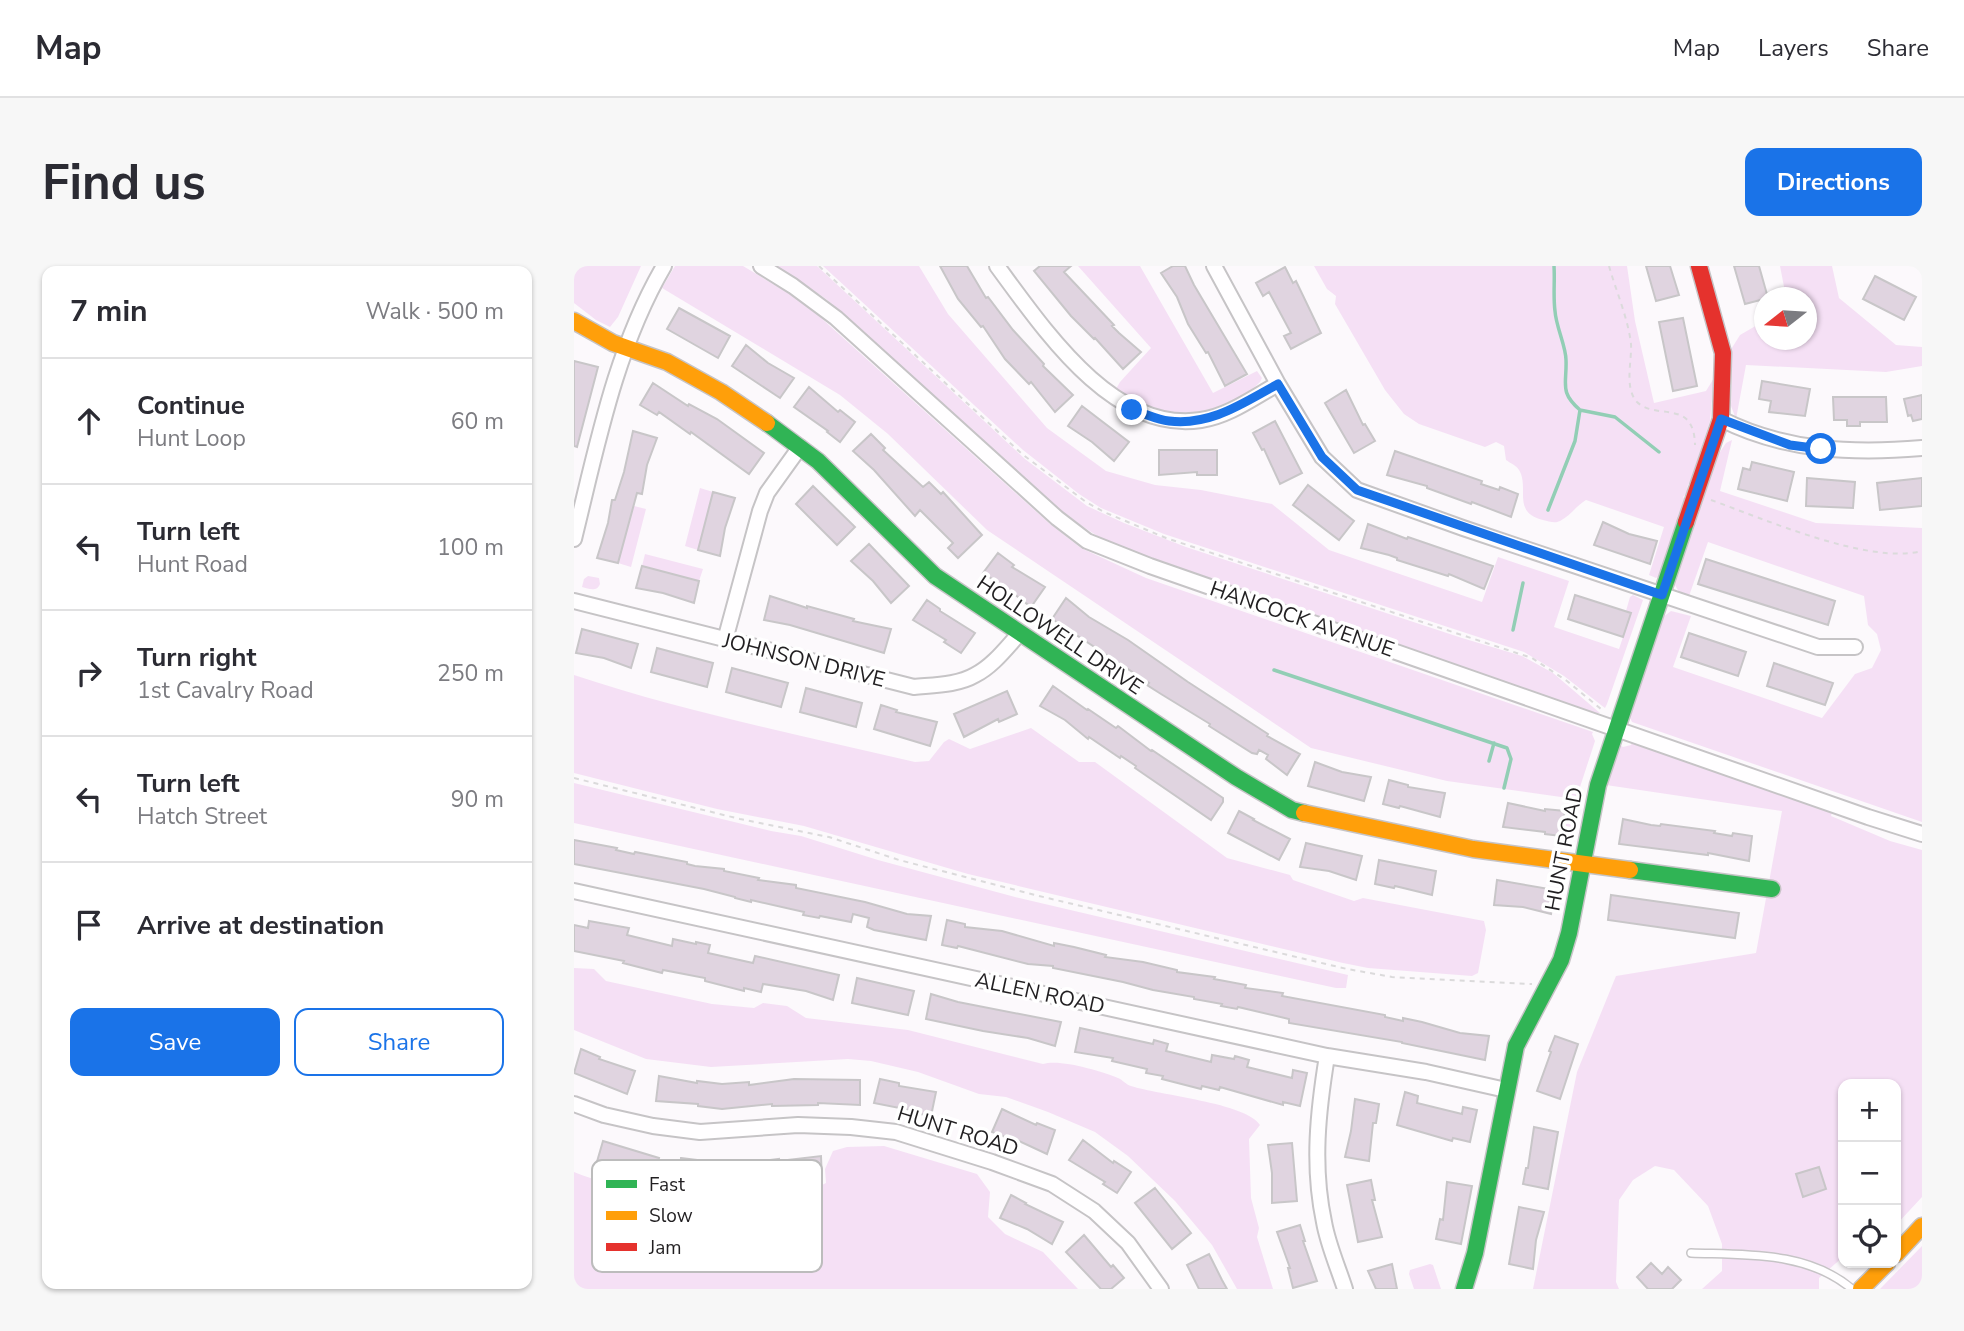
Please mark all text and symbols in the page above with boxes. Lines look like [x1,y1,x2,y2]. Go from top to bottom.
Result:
text: Map [35,26,102,71]
text: Map [1673,32,1720,64]
text: Layers [1758,32,1829,64]
text: Share [1867,32,1929,64]
button: Directions [1745,148,1922,216]
text: Find us [42,149,206,216]
north arrow [1754,287,1817,350]
text: 7 min [70,291,148,332]
text: Walk · 500 m [365,296,504,327]
text: Continue [137,388,245,423]
route end [1116,394,1147,425]
icon: ahead [70,402,108,440]
text: 60 m [451,406,504,437]
text: Hunt Loop [137,423,246,454]
route start [1805,433,1836,464]
text: Turn left [137,514,240,549]
icon: left [70,528,108,566]
text: 100 m [437,532,504,563]
text: Hunt Road [137,549,248,580]
street label: HOLLOWELL DRIVE [971,569,1149,701]
street label: HANCOCK AVENUE [1206,574,1398,664]
street label: JOHNSON DRIVE [719,626,888,694]
text: Turn right [137,640,256,675]
icon: right [70,654,108,692]
text: 250 m [437,658,504,689]
text: 1st Cavalry Road [137,675,314,706]
text: Turn left [137,766,240,801]
icon: left [70,780,108,818]
text: 90 m [451,784,504,815]
street label: HUNT ROAD [1538,785,1590,913]
text: Hatch Street [137,801,267,832]
icon: arrive [70,906,108,944]
text: Arrive at destination [137,908,384,943]
street label: ALLEN ROAD [973,966,1107,1020]
button: Save [70,1008,280,1076]
button: Share [294,1008,504,1076]
map controls [1838,1079,1901,1268]
button: + [1838,1079,1901,1142]
street label: HUNT ROAD [894,1099,1022,1163]
button: − [1838,1142,1901,1205]
legend [592,1160,822,1272]
text: Fast [649,1172,685,1198]
text: Slow [649,1203,693,1229]
button: locate [1838,1205,1901,1268]
text: Jam [648,1235,682,1261]

